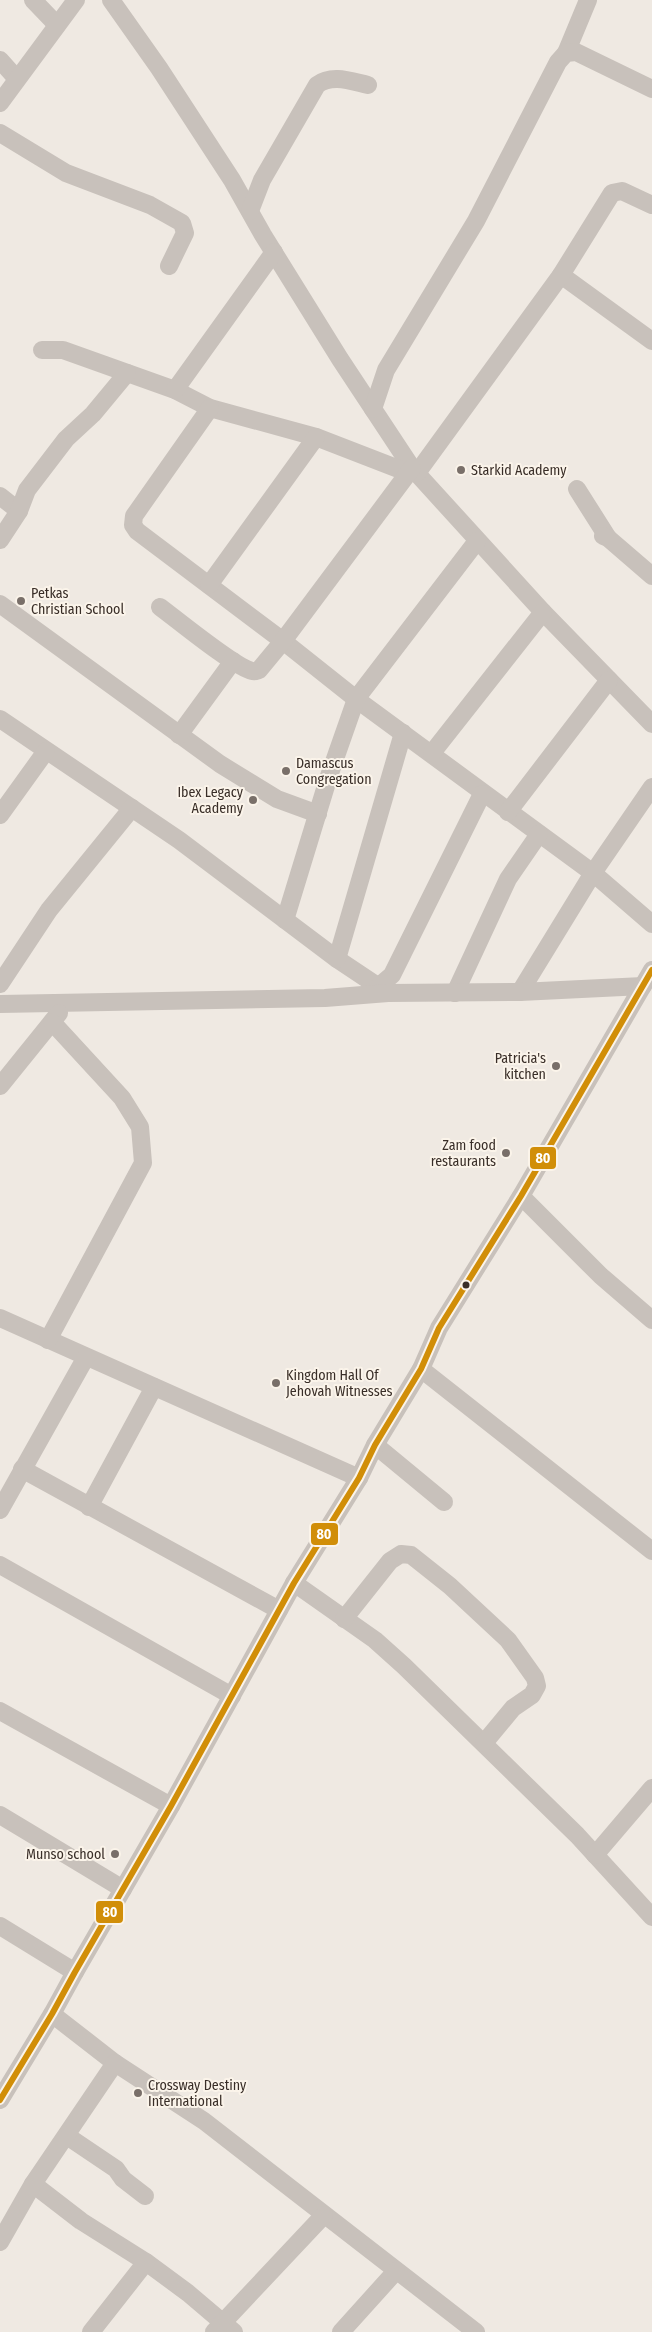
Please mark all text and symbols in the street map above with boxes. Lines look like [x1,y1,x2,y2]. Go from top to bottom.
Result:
place label: Starkid Academy [471,462,567,479]
marker: Starkid Academy [455,464,467,476]
place label: Petkas Christian School [31,585,124,618]
marker: Petkas Christian School [15,595,27,607]
place label: Damascus Congregation [296,755,372,788]
marker: Damascus Congregation [280,765,292,777]
place label: Ibex Legacy Academy [177,784,244,817]
marker: Ibex Legacy Academy [247,794,259,806]
place label: Patricia's kitchen [495,1050,546,1083]
marker: Patricia's kitchen [550,1060,562,1072]
place label: Zam food restaurants [431,1137,496,1170]
line badge: 80 [529,1146,557,1170]
marker: Zam food restaurants [500,1147,512,1159]
text: 80 [535,1150,551,1167]
unlabelled marker [461,1280,471,1290]
place label: Kingdom Hall Of Jehovah Witnesses [286,1367,393,1400]
marker: Kingdom Hall Of Jehovah Witnesses [270,1377,282,1389]
line badge: 80 [310,1522,339,1546]
text: 80 [316,1526,332,1543]
place label: Munso school [26,1846,105,1863]
marker: Munso school [109,1848,121,1860]
line badge: 80 [95,1900,124,1924]
text: 80 [102,1904,118,1921]
place label: Crossway Destiny International [148,2077,247,2110]
marker: Crossway Destiny International [132,2087,144,2099]

